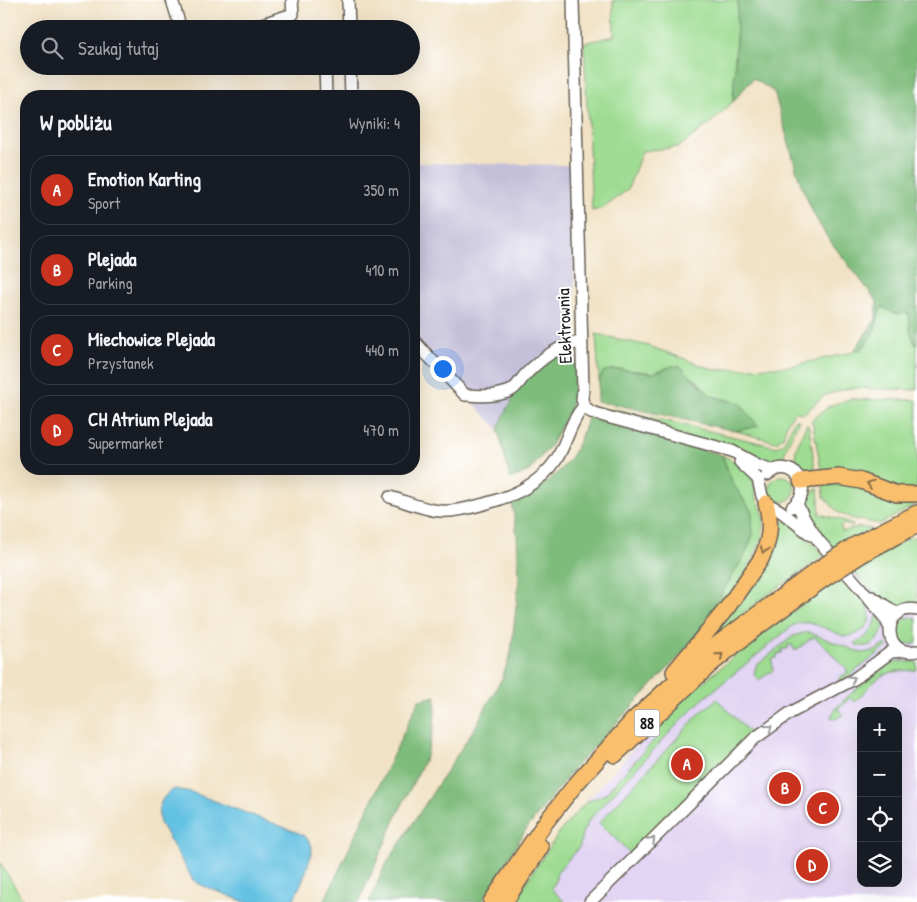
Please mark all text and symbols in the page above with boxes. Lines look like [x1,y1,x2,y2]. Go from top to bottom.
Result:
search box [20,20,420,75]
icon: search [38,34,66,62]
text: Szukaj tutaj [78,35,159,61]
text: W pobliżu [40,108,112,137]
text: Wyniki: 4 [349,112,400,134]
text: Emotion Karting [88,166,201,192]
text: A [53,179,61,201]
text: 350 m [363,179,399,201]
text: Sport [88,192,120,214]
text: Plejada [88,246,137,272]
text: B [53,259,61,281]
text: 410 m [365,259,399,281]
text: Parking [88,272,133,294]
street label: Elektrownia [550,288,578,364]
text: Miechowice Plejada [88,326,215,352]
text: C [53,339,61,361]
text: 440 m [365,339,399,361]
text: Przystanek [88,352,154,374]
your location [430,356,456,382]
text: CH Atrium Plejada [88,406,212,432]
text: D [53,419,61,441]
text: 470 m [363,419,399,441]
text: Supermarket [88,432,163,454]
one-way arrow [866,480,875,490]
one-way arrow [760,546,770,554]
one-way arrow [714,654,723,662]
one-way arrow [847,676,856,686]
map controls [857,707,902,887]
button: + [857,707,902,752]
road number: 88 [634,710,660,736]
one-way arrow [763,725,772,733]
pin: A [671,745,703,783]
button: − [857,752,902,797]
pin: B [769,769,801,807]
pin: C [807,789,839,827]
button: locate [857,797,902,842]
one-way arrow [646,837,655,846]
button: layers [857,842,902,887]
pin: D [796,846,828,884]

